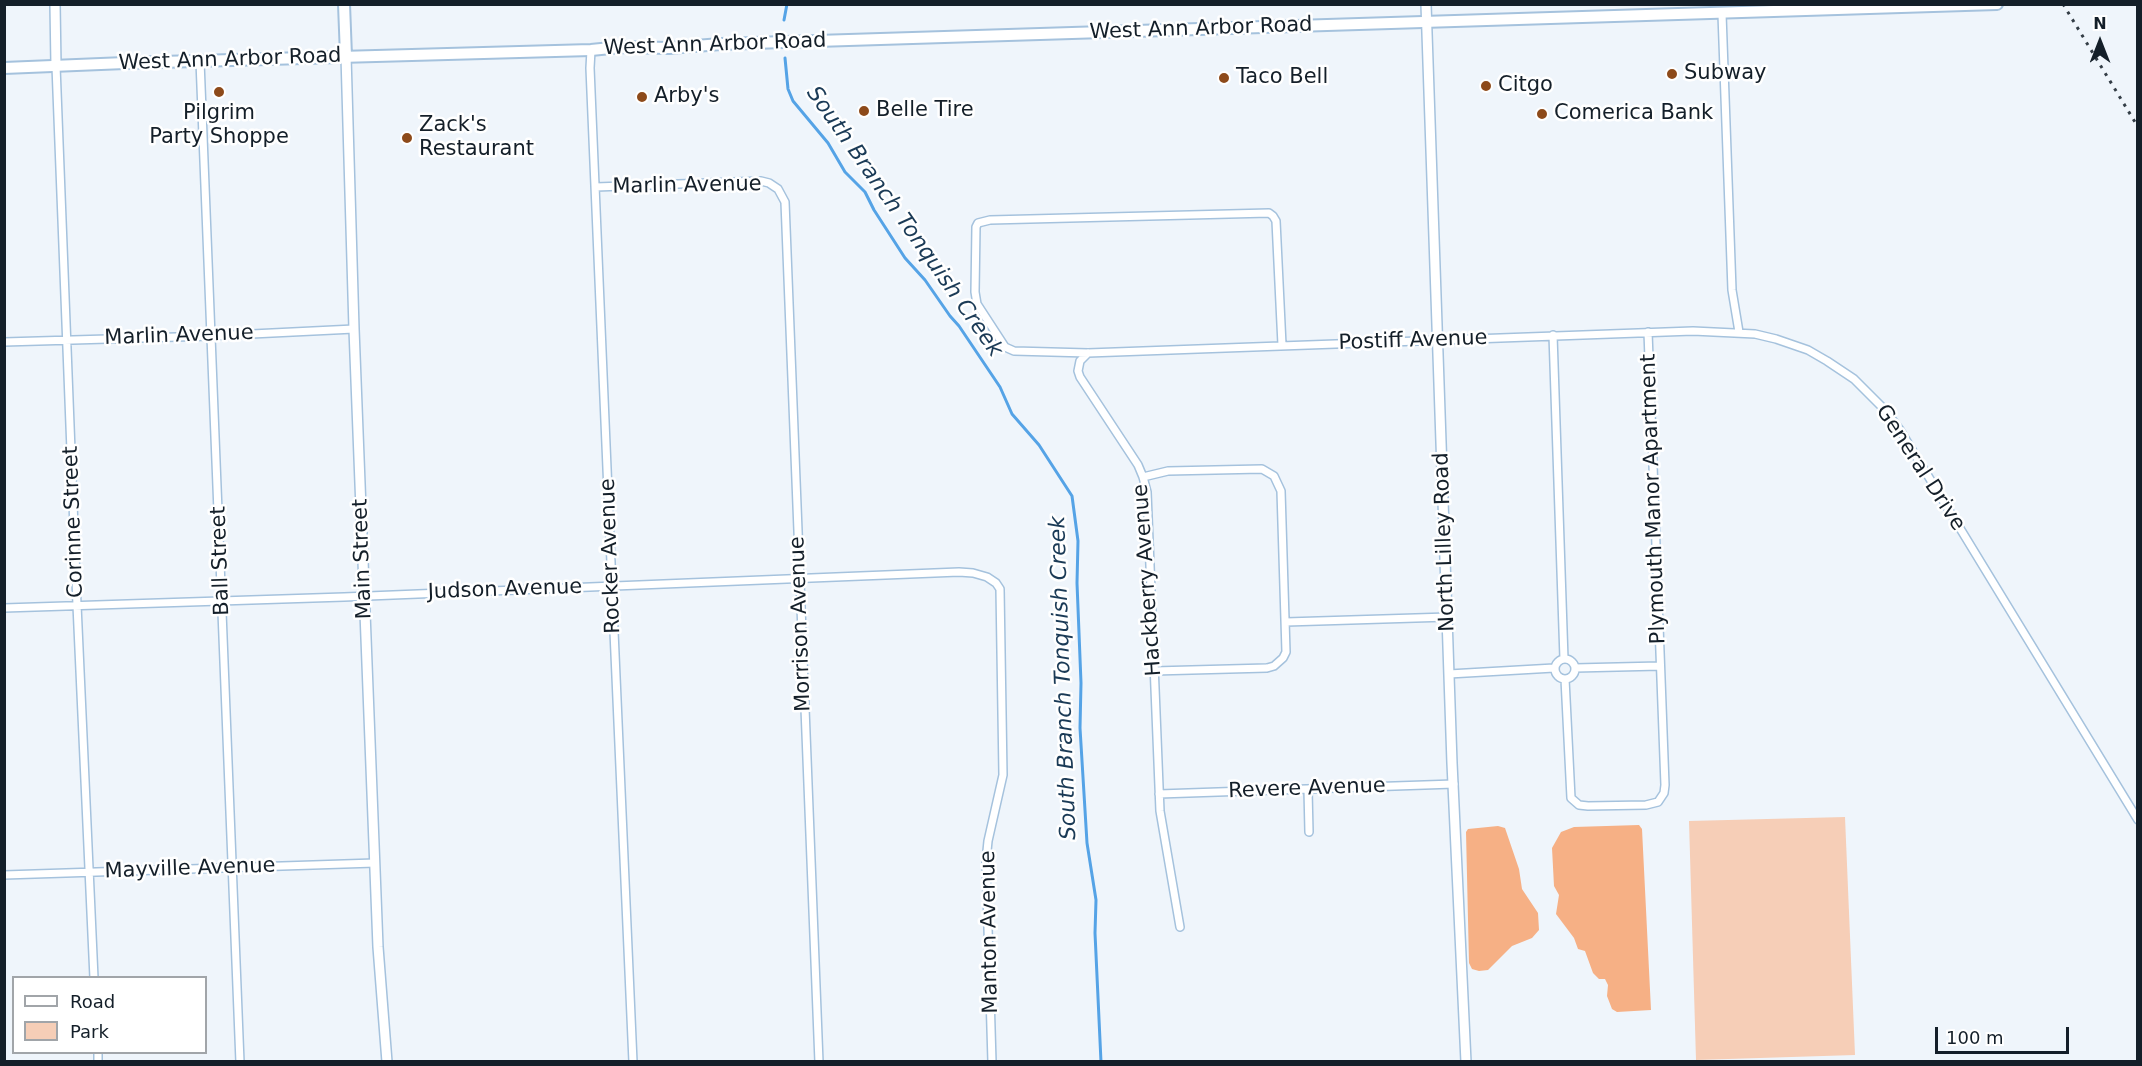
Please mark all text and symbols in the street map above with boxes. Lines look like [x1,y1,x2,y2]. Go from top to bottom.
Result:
north arrow [2070,12,2130,72]
street label: West Ann Arbor Road [1089,13,1313,45]
text: N [2093,14,2107,33]
street label: West Ann Arbor Road [603,29,827,61]
street label: West Ann Arbor Road [118,44,342,76]
place label: Subway [1684,61,1766,87]
place label: Taco Bell [1236,65,1328,91]
marker: Subway [1665,67,1679,81]
marker: Taco Bell [1217,71,1231,85]
place label: Citgo [1498,73,1553,99]
marker: Citgo [1479,79,1493,93]
water label: South Branch Tonquish Creek [800,82,1008,362]
place label: Arby's [654,84,719,110]
marker: Pilgrim Party Shoppe [212,85,226,99]
marker: Arby's [635,90,649,104]
place label: Belle Tire [876,98,974,124]
place label: Pilgrim Party Shoppe [149,101,289,151]
place label: Comerica Bank [1554,101,1713,127]
marker: Belle Tire [857,104,871,118]
marker: Comerica Bank [1535,107,1549,121]
place label: Zack's Restaurant [419,113,534,163]
marker: Zack's Restaurant [400,131,414,145]
street label: Marlin Avenue [612,172,762,200]
street label: Marlin Avenue [104,321,254,351]
street label: Postiff Avenue [1338,326,1488,356]
street label: Plymouth Manor Apartment [1636,353,1672,645]
street label: General Drive [1870,400,1970,536]
street label: Corinne Street [59,446,89,598]
street label: North Lilley Road [1429,452,1461,632]
street label: Rocker Avenue [596,478,626,634]
street label: Hackberry Avenue [1129,483,1167,677]
street label: Main Street [348,498,378,620]
street label: Ball Street [206,506,236,616]
water label: South Branch Tonquish Creek [1045,515,1083,841]
street label: Morrison Avenue [785,536,817,712]
street label: Judson Avenue [427,575,583,605]
street label: Revere Avenue [1228,774,1386,804]
street label: Manton Avenue [976,850,1004,1014]
street label: Mayville Avenue [104,853,276,885]
legend [12,976,207,1054]
text: Road [70,991,115,1012]
scale bar [1938,1015,2072,1053]
text: Park [70,1021,109,1042]
text: 100 m [1946,1027,2004,1048]

